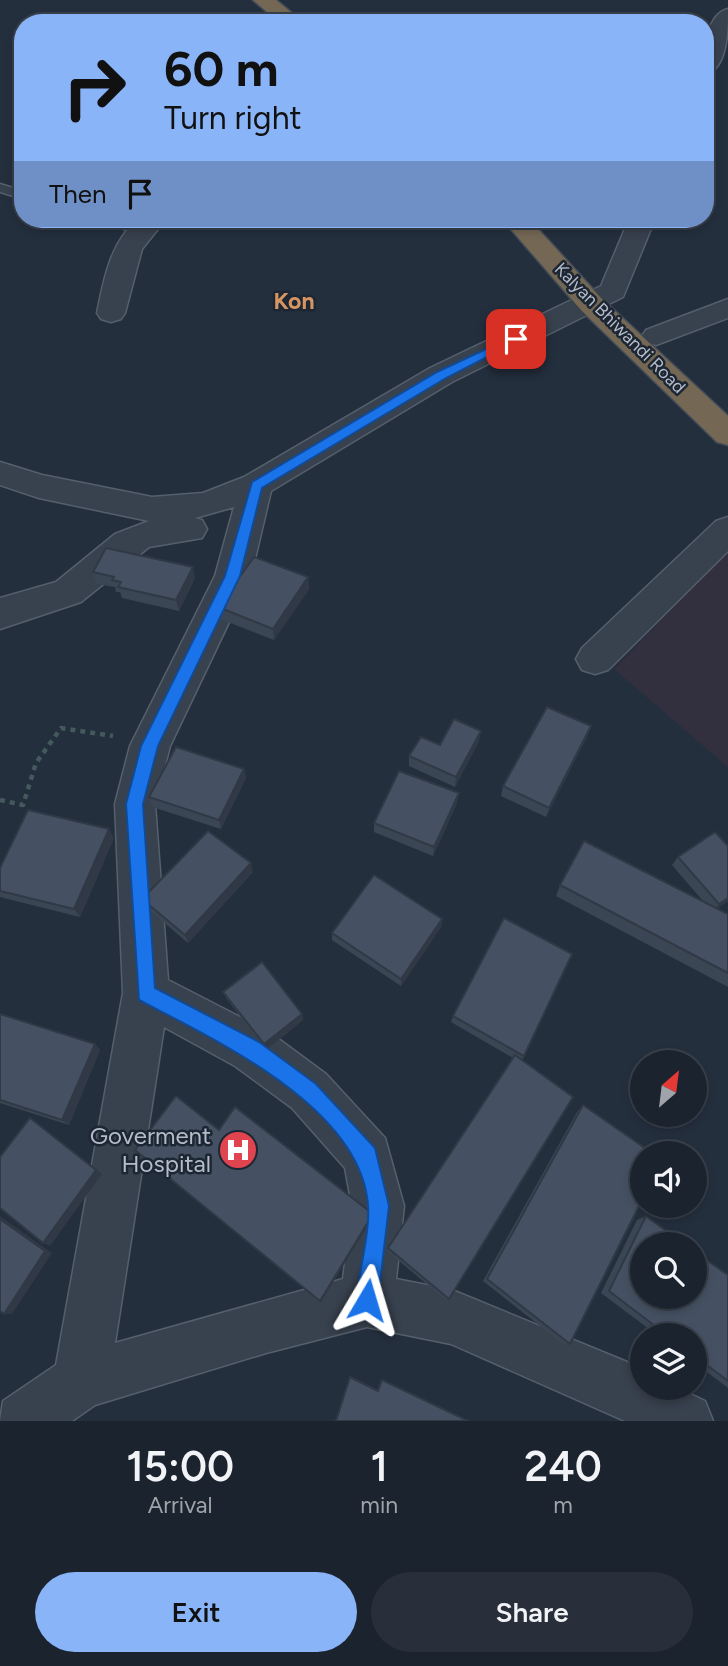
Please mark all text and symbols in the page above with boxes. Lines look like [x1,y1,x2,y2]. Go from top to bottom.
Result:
text: 60 m [164,39,279,98]
icon: right [49,42,140,133]
text: Turn right [164,99,302,137]
icon: arrive [121,175,159,213]
text: Then [49,178,107,210]
street label: Kalyan Bhiwandi Road [550,258,690,398]
district label: Kon [273,287,315,315]
pin [486,309,546,369]
icon: arrive [497,320,535,358]
north arrow [630,1050,707,1127]
map controls [630,1050,707,1400]
place label: Goverment Hospital [90,1121,211,1178]
hospital icon: Goverment Hospital [217,1129,259,1171]
button: sound [630,1141,707,1218]
button: search [630,1232,707,1309]
position arrow [330,1263,404,1337]
button: layers [630,1323,707,1400]
text: 15:00 [126,1441,234,1492]
text: 1 [370,1441,388,1492]
text: 240 [524,1441,602,1492]
text: Arrival [148,1491,213,1519]
text: min [360,1491,398,1519]
text: m [553,1491,573,1519]
button: Exit [35,1572,357,1652]
button: Share [371,1572,693,1652]

